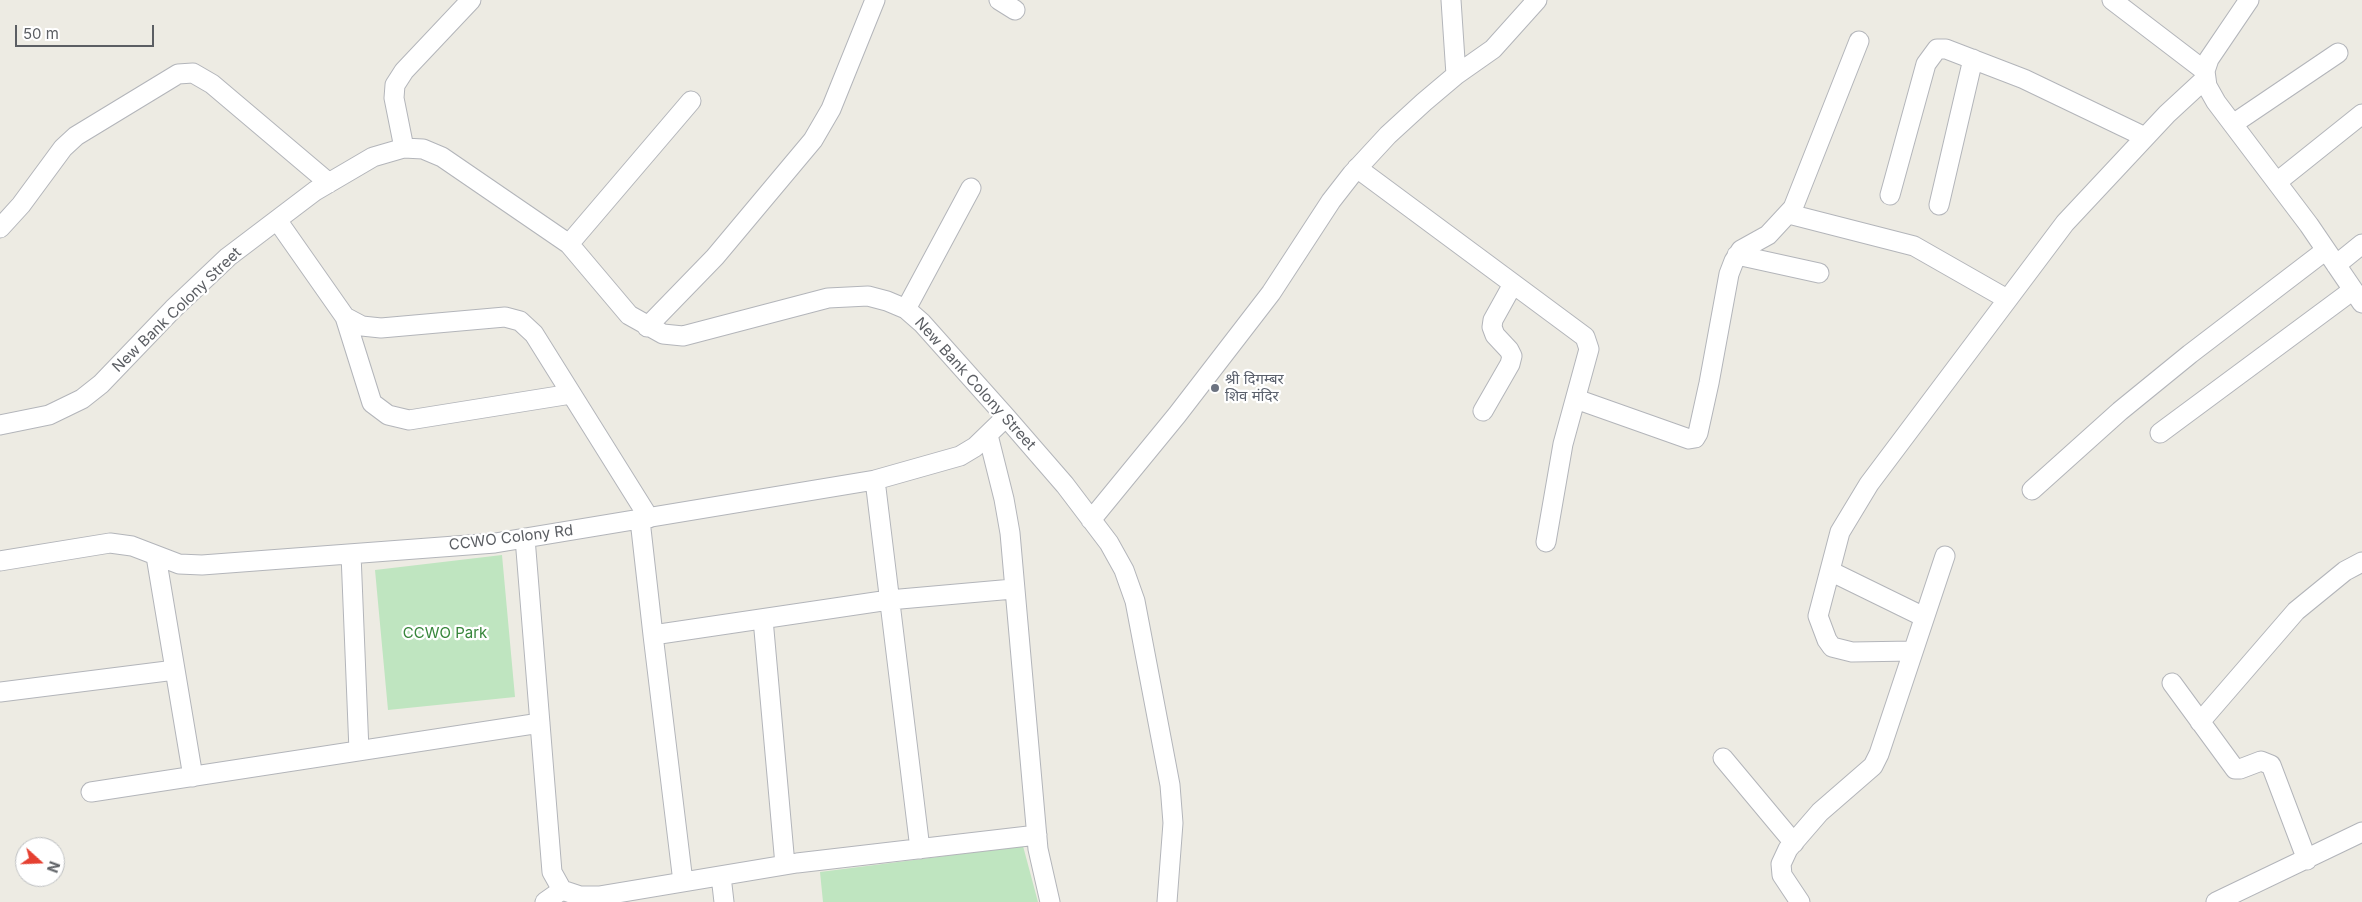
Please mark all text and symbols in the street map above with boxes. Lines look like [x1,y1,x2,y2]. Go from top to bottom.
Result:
scale bar [18,15,156,47]
text: 50 m [23,24,59,43]
street label: New Bank Colony Street [109,244,245,376]
street label: New Bank Colony Street [911,314,1039,454]
place label: श्री दिगम्बर शिव मंदिर [1225,370,1284,405]
marker: श्री दिगम्बर शिव मंदिर [1209,382,1221,394]
street label: CCWO Colony Rd [448,521,574,555]
park label: CCWO Park [403,624,487,642]
north arrow [15,837,65,887]
text: N [44,859,63,875]

